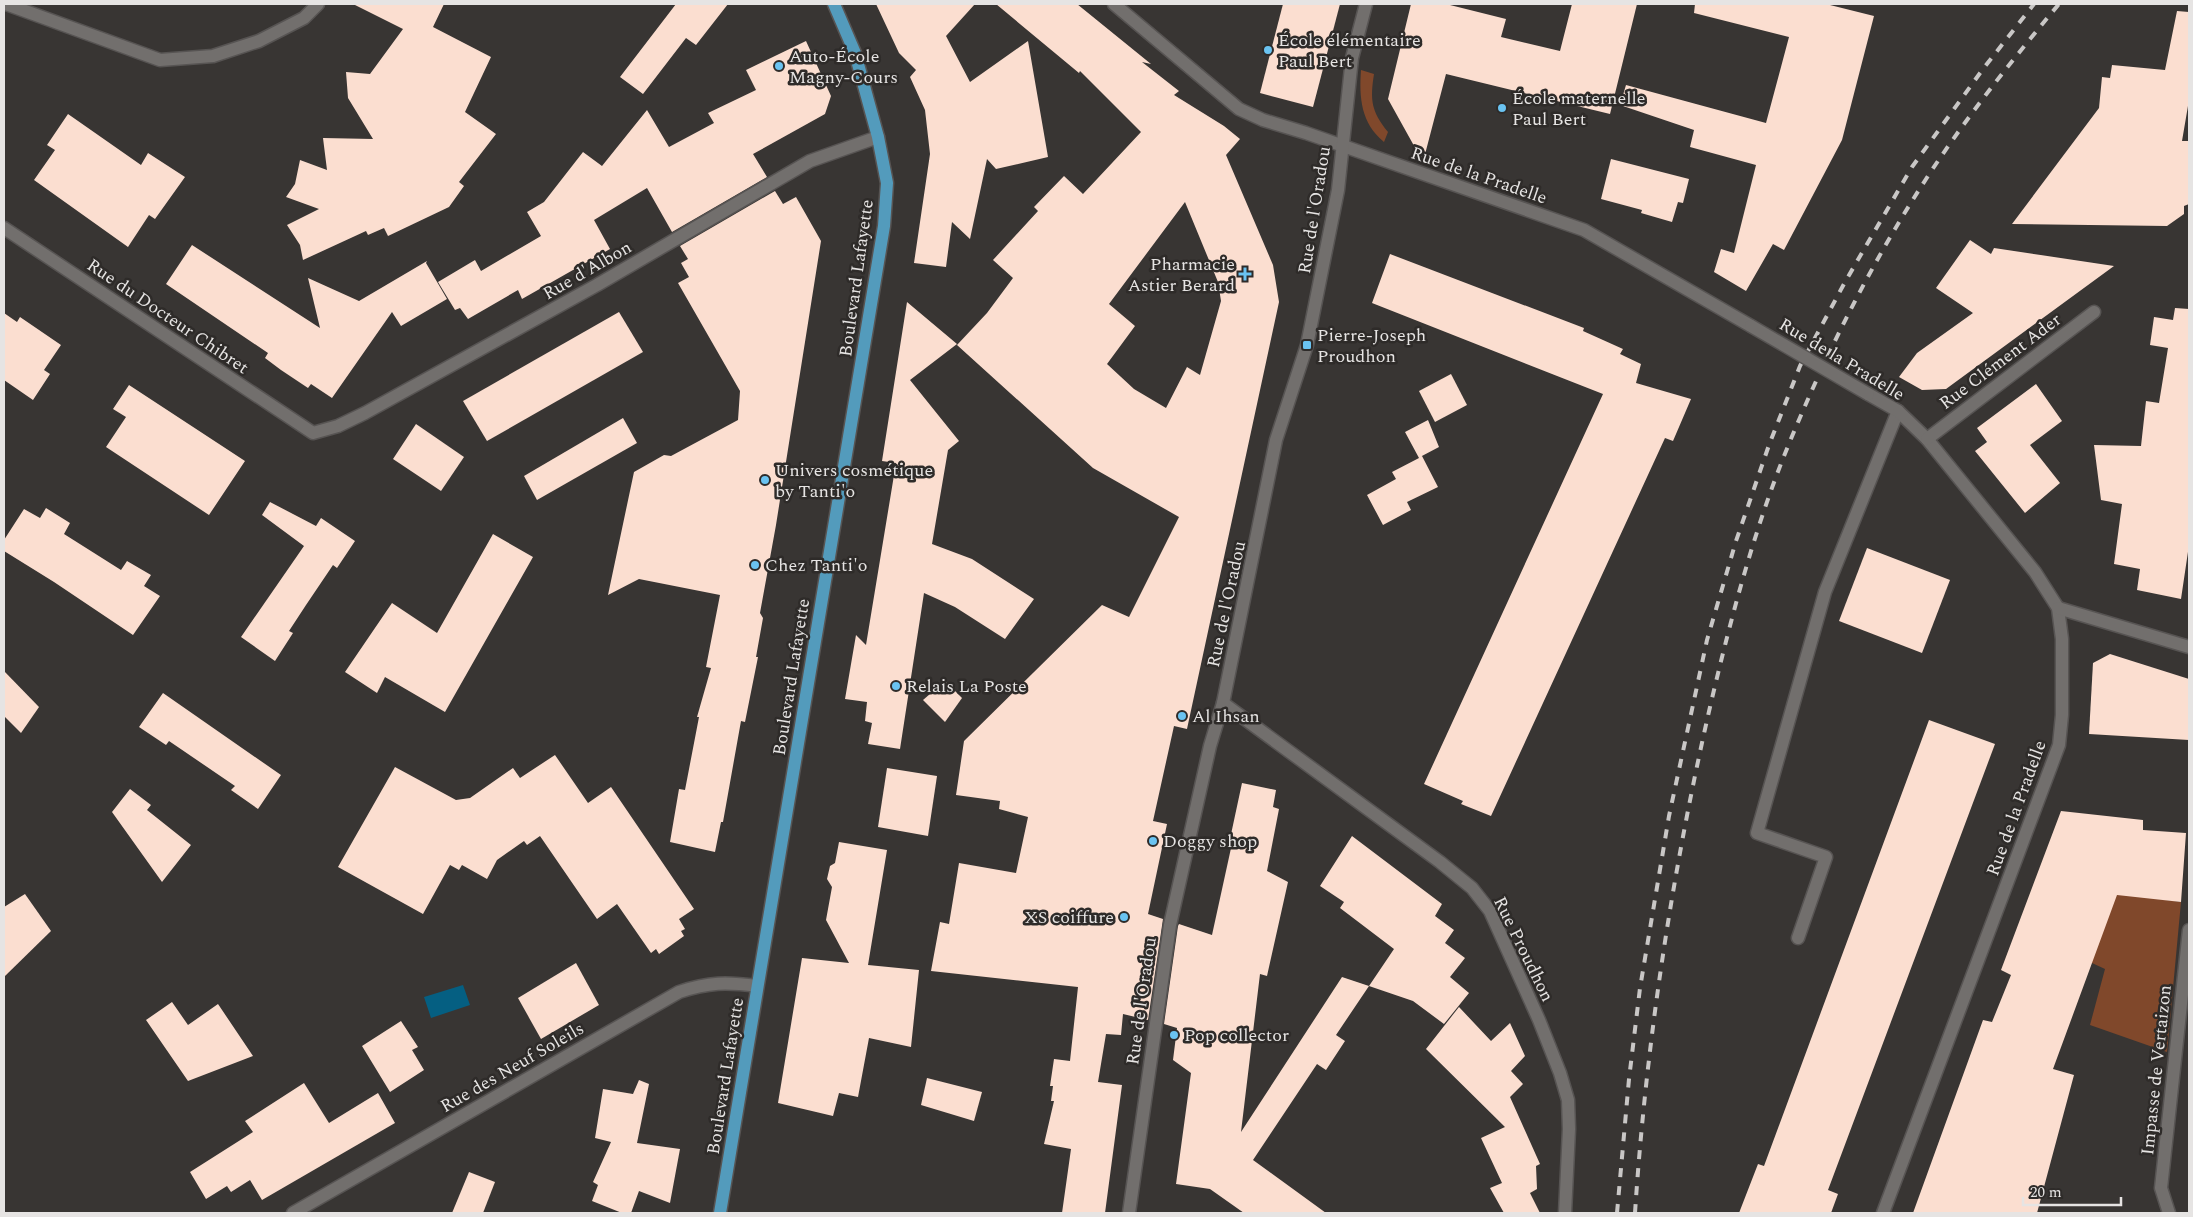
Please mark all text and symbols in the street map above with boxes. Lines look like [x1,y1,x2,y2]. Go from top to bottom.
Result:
place label: École élémentaire Paul Bert [1278,27,1421,75]
place label: Auto-École Magny-Cours [789,43,898,91]
marker: École élémentaire Paul Bert [1262,44,1274,56]
marker: Auto-École Magny-Cours [773,60,785,72]
place label: École maternelle Paul Bert [1512,85,1646,133]
marker: École maternelle Paul Bert [1496,102,1508,114]
street label: Rue de la Pradelle [1407,139,1551,211]
street label: Rue de l'Oradou [1291,144,1338,276]
street label: Boulevard Lafayette [832,198,881,359]
street label: Rue d'Albon [538,234,637,307]
place label: Pharmacie Astier Berard [1128,251,1235,299]
street label: Rue du Docteur Chibret [81,252,254,381]
marker: Pharmacie Astier Berard [1239,268,1251,280]
street label: Rue Clément Ader [1934,306,2067,416]
street label: Rue de la Pradelle [1774,311,1910,408]
place label: Pierre-Joseph Proudhon [1317,322,1426,370]
marker: Pierre-Joseph Proudhon [1301,339,1313,351]
place label: Univers cosmétique by Tanti'o [775,457,933,505]
marker: Univers cosmétique by Tanti'o [759,474,771,486]
street label: Rue de l'Oradou [1200,538,1253,670]
place label: Chez Tanti'o [765,552,867,579]
marker: Chez Tanti'o [749,559,761,571]
street label: Boulevard Lafayette [766,597,817,758]
place label: Relais La Poste [906,673,1027,700]
marker: Relais La Poste [890,680,902,692]
place label: Al Ihsan [1192,703,1260,730]
marker: Al Ihsan [1176,710,1188,722]
street label: Rue de la Pradelle [1979,737,2054,880]
place label: Doggy shop [1163,828,1257,855]
marker: Doggy shop [1147,835,1159,847]
street label: Rue Proudhon [1486,892,1561,1006]
place label: XS coiffure [1024,904,1114,931]
marker: XS coiffure [1118,911,1130,923]
street label: Rue de l'Oradou [1119,935,1164,1067]
street label: Impasse de Vertaizon [2134,983,2179,1157]
street label: Boulevard Lafayette [700,996,751,1157]
street label: Rue des Neuf Soleils [435,1015,589,1120]
place label: Pop collector [1184,1022,1289,1049]
marker: Pop collector [1168,1029,1180,1041]
scale bar [2023,1174,2120,1206]
text: 20 m [2030,1181,2062,1204]

